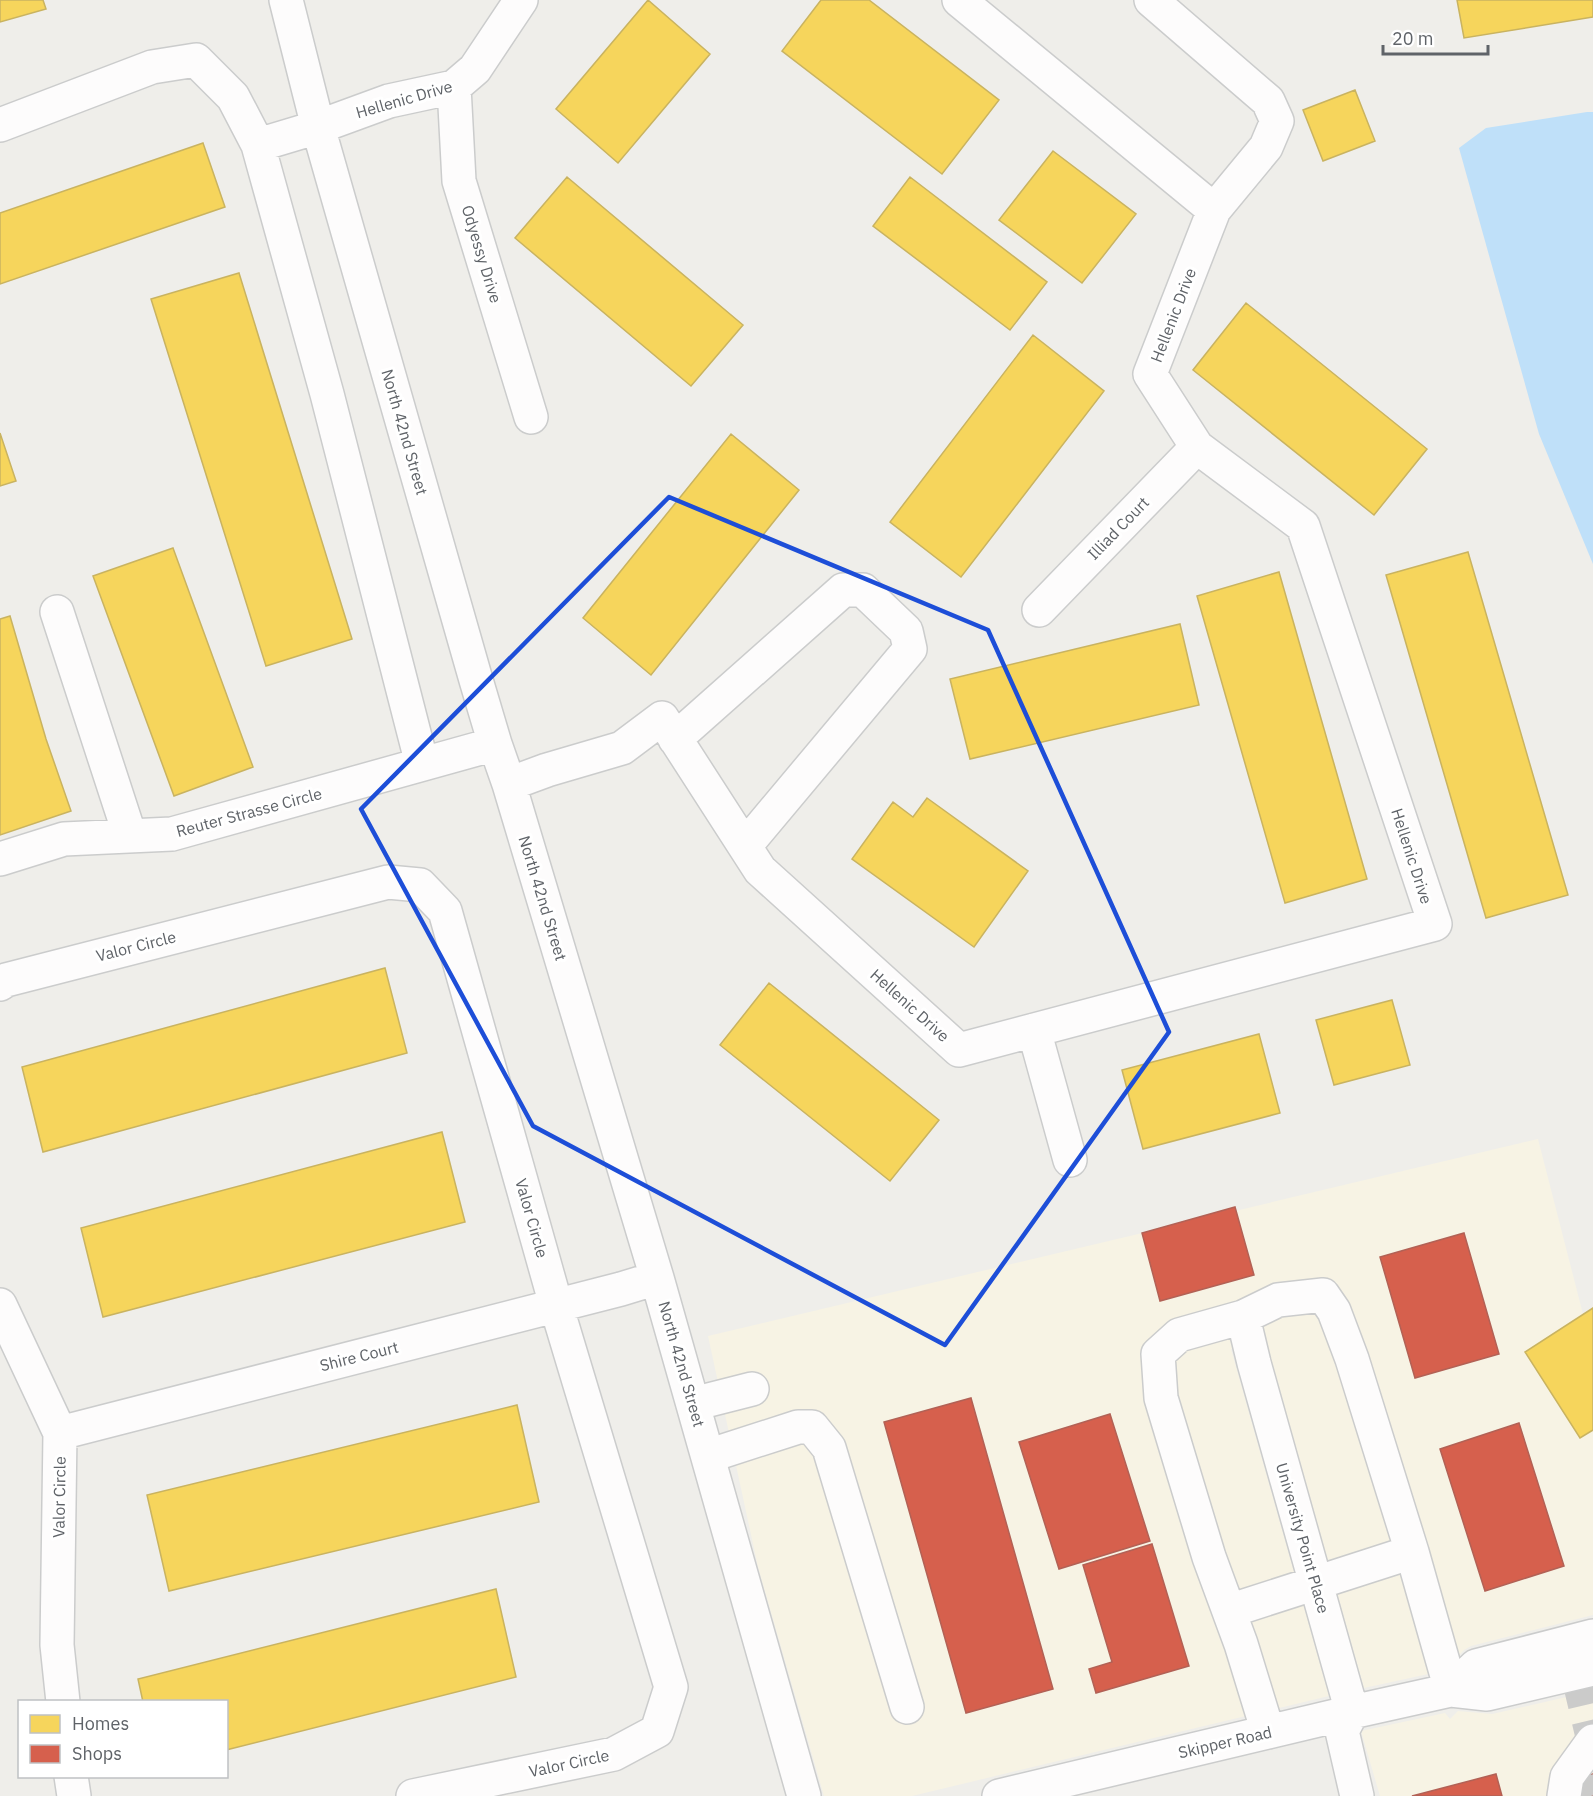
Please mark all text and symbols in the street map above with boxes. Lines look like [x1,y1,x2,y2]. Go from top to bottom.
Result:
scale bar [1383,18,1488,56]
text: 20 m [1392,27,1434,50]
street label: Hellenic Drive [353,76,455,122]
street label: Odyessy Drive [458,203,506,306]
street label: Hellenic Drive [1146,265,1200,365]
street label: North 42nd Street [377,367,433,497]
street label: Illiad Court [1083,492,1153,564]
street label: Reuter Strasse Circle [174,783,324,841]
street label: Hellenic Drive [1387,806,1437,907]
street label: North 42nd Street [514,833,572,963]
street label: Valor Circle [94,926,178,966]
street label: Hellenic Drive [866,964,954,1046]
street label: Valor Circle [511,1176,553,1260]
street label: North 42nd Street [654,1299,710,1429]
street label: Shire Court [318,1337,400,1375]
street label: Valor Circle [48,1456,70,1538]
street label: University Point Place [1272,1460,1334,1616]
legend [18,1700,228,1778]
text: Homes [72,1712,129,1735]
street label: Skipper Road [1176,1722,1274,1762]
text: Shops [72,1742,122,1765]
street label: Valor Circle [527,1745,611,1781]

